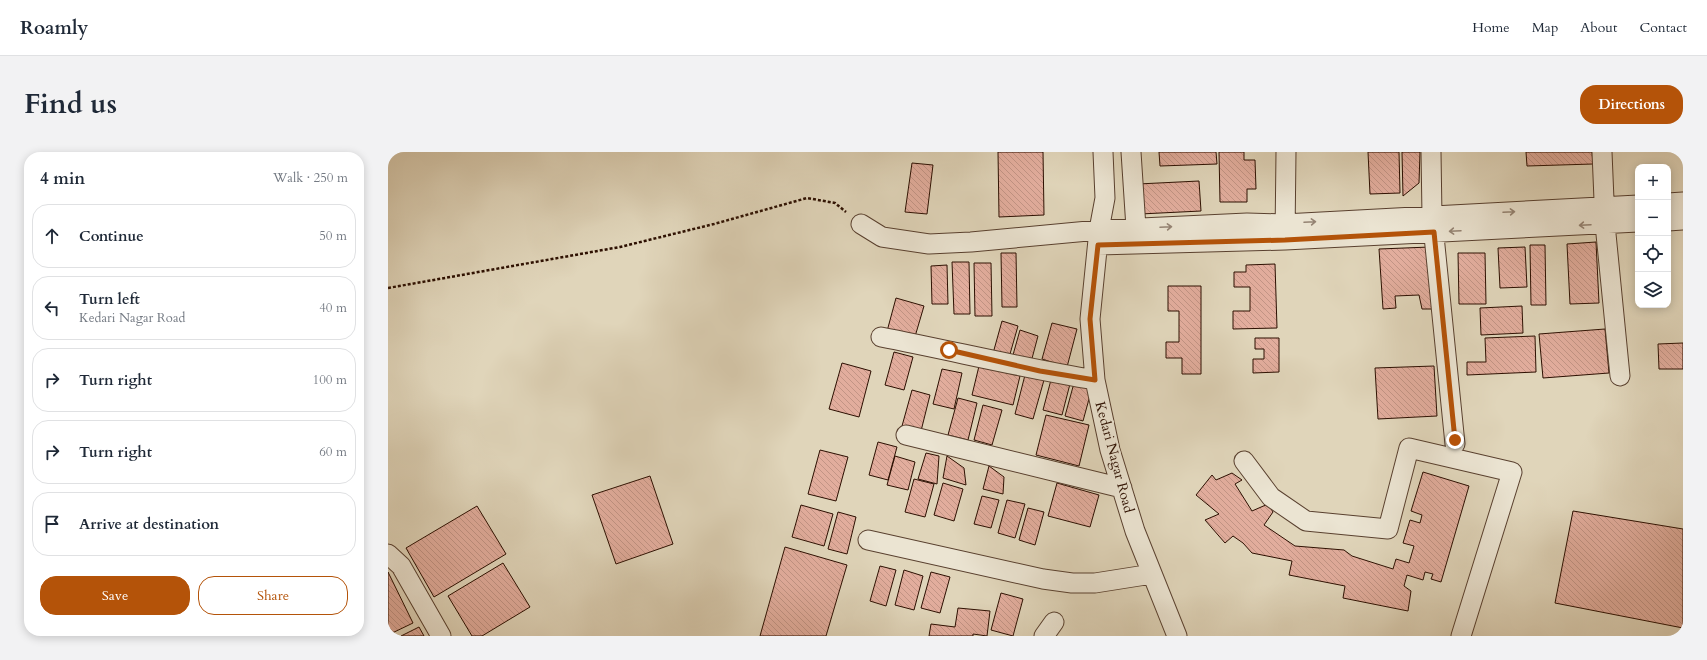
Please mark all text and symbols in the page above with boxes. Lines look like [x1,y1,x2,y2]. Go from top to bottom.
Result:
text: Roamly [20,15,88,41]
text: Home [1472,18,1510,37]
text: Map [1532,18,1558,37]
text: About [1580,18,1617,37]
text: Contact [1639,18,1687,37]
text: Find us [24,85,117,123]
button: Directions [1580,85,1683,124]
map controls [1635,164,1671,308]
button: + [1635,164,1671,200]
text: 4 min [40,167,85,190]
text: Walk · 250 m [273,169,348,187]
button: − [1635,200,1671,236]
one-way arrow [1502,209,1515,216]
one-way arrow [1303,219,1316,226]
one-way arrow [1579,221,1592,228]
one-way arrow [1159,223,1172,231]
icon: ahead [41,225,63,247]
text: Continue [79,226,144,246]
text: 50 m [319,227,347,245]
one-way arrow [1449,227,1462,235]
button: locate [1635,236,1671,272]
button: layers [1635,272,1671,308]
text: Turn left [79,289,140,309]
icon: left [41,297,63,319]
text: 40 m [319,299,347,317]
text: Kedari Nagar Road [79,309,185,327]
route start [940,341,958,359]
icon: right [41,369,63,391]
text: Turn right [79,370,152,390]
text: 100 m [313,371,347,389]
street label: Kedari Nagar Road [1091,399,1139,515]
route end [1446,431,1464,449]
icon: right [41,441,63,463]
text: Turn right [79,442,152,462]
text: 60 m [319,443,347,461]
icon: arrive [41,513,63,535]
text: Arrive at destination [79,514,219,534]
button: Save [40,576,190,615]
button: Share [198,576,348,615]

